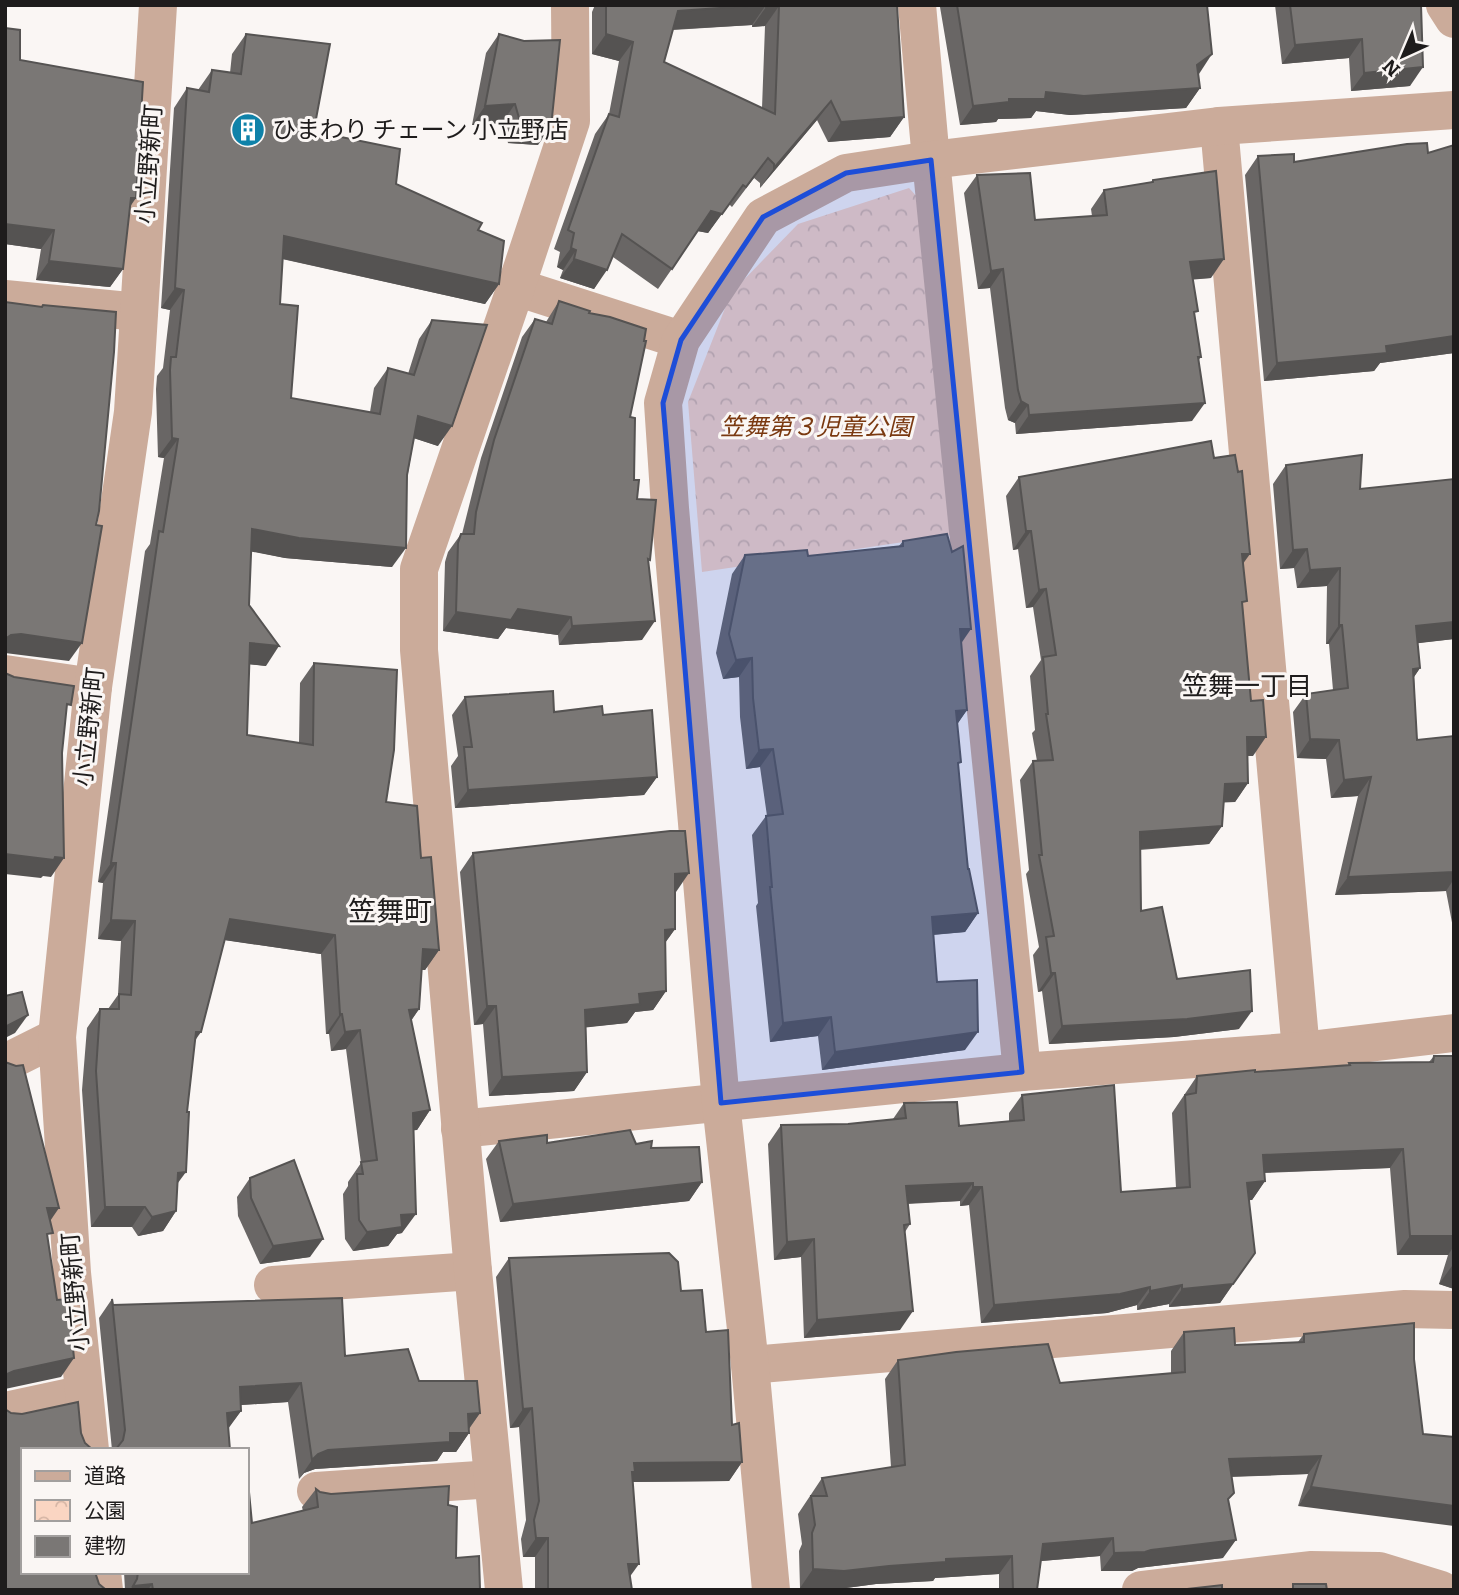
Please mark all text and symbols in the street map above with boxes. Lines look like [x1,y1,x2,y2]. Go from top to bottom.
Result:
north arrow [1368,21,1438,91]
text: N [1378,54,1405,81]
street label: 小立野新町 [131,103,167,225]
building icon: ひまわり チェーン 小立野店 [229,111,267,149]
place label: ひまわり チェーン 小立野店 [272,116,568,144]
park label: 笠舞第３児童公園 [720,413,915,441]
street label: 小立野新町 [69,666,109,788]
district label: 笠舞一丁目 [1182,671,1312,702]
district label: 笠舞町 [348,895,432,928]
street label: 小立野新町 [56,1231,94,1353]
legend [21,1448,248,1574]
text: 道路 [84,1463,126,1489]
text: 公園 [84,1498,126,1524]
text: 建物 [84,1533,126,1559]

